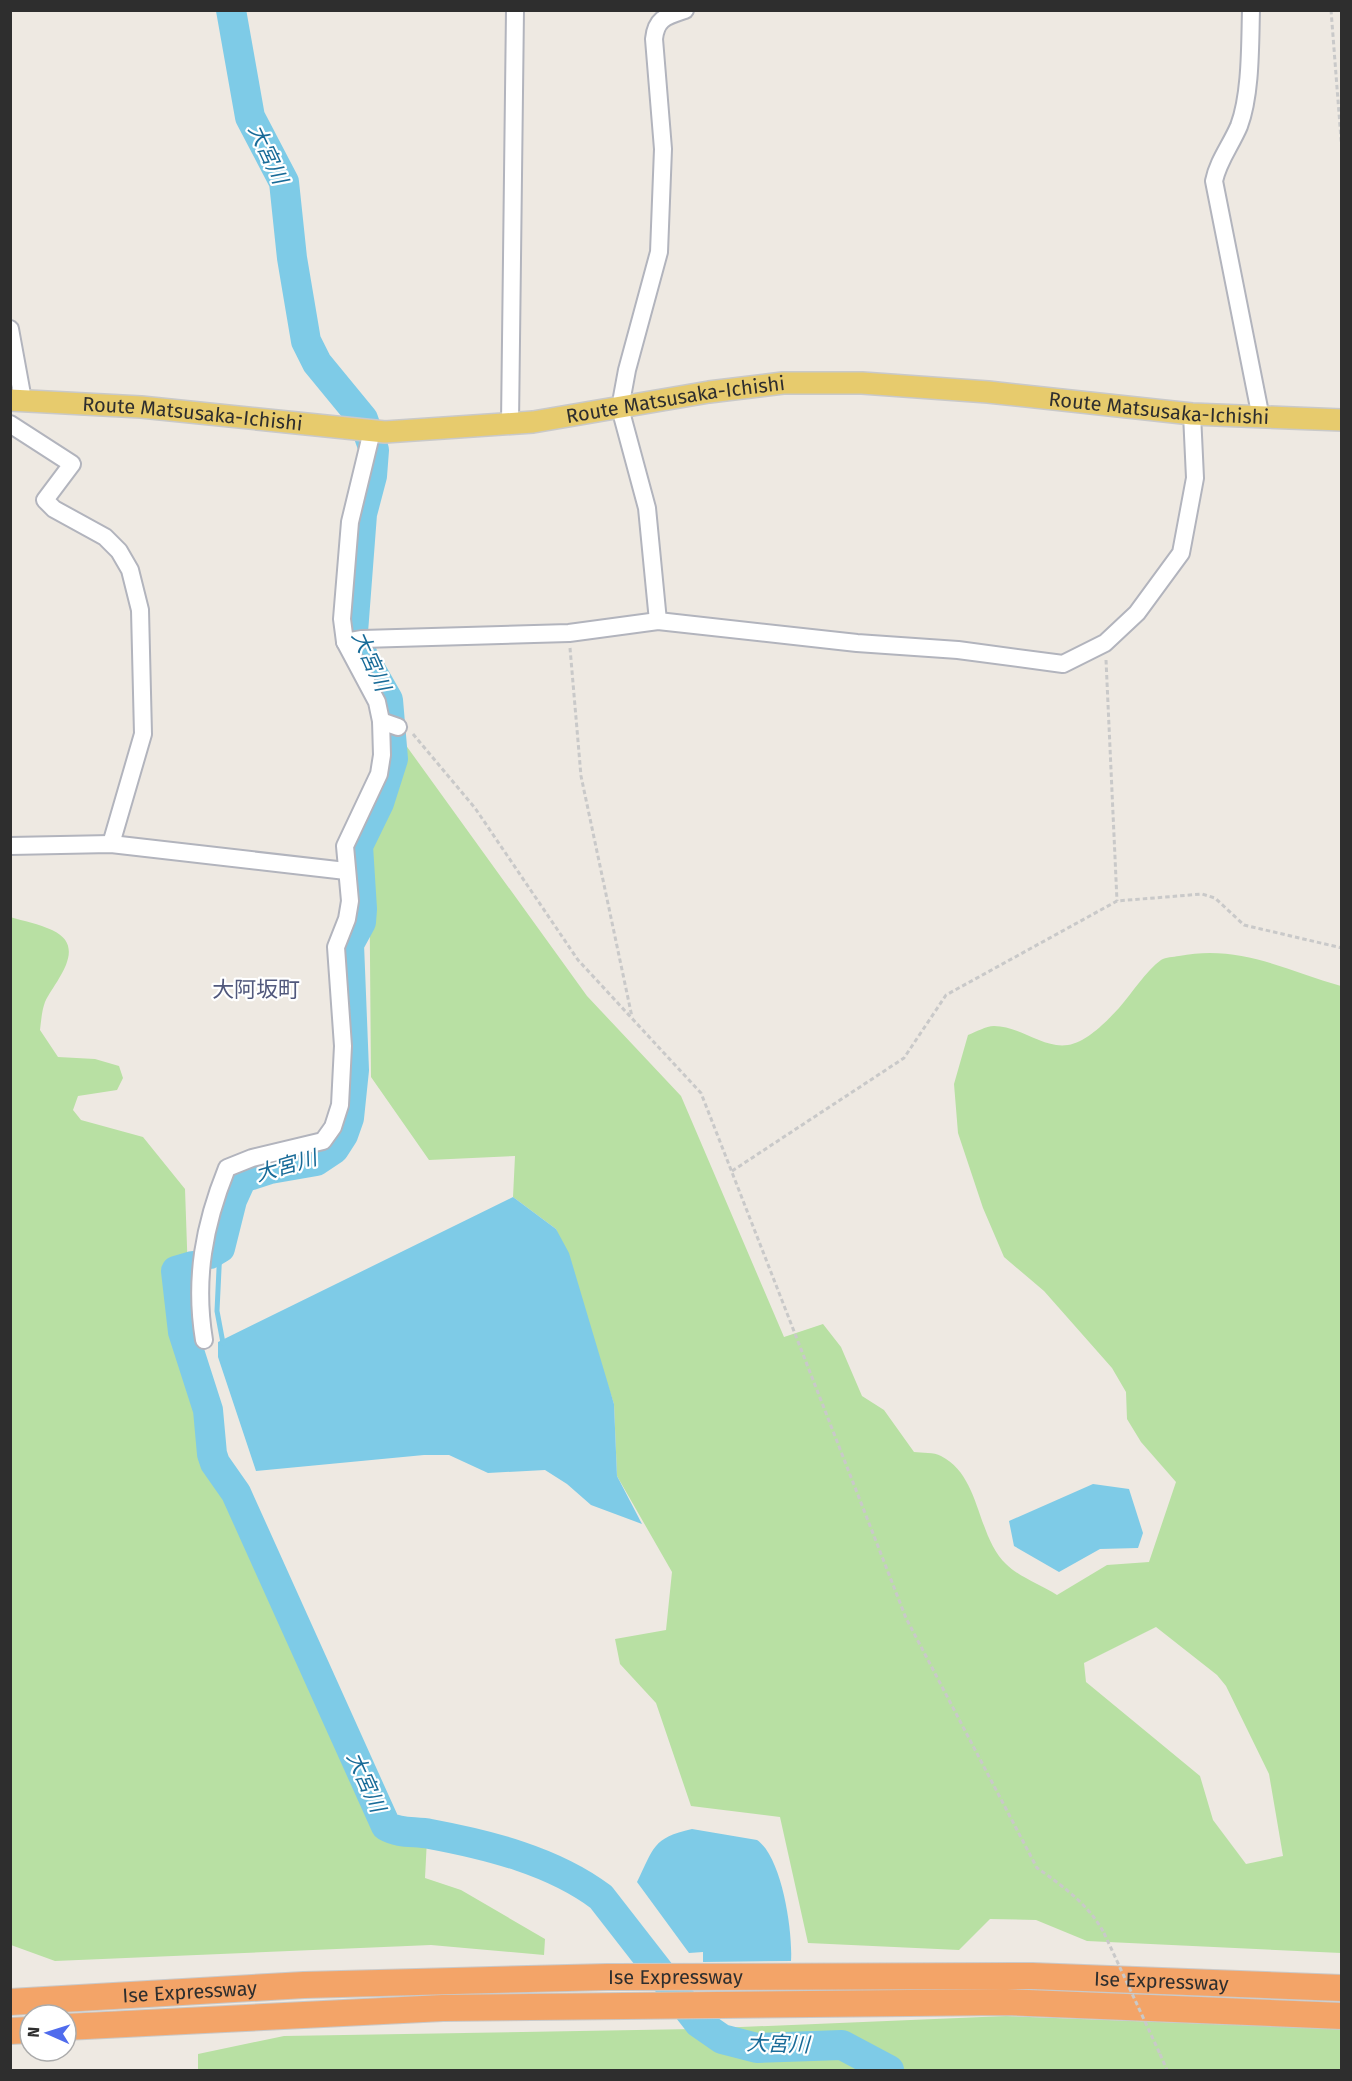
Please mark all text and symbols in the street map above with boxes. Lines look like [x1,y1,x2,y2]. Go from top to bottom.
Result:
water label: 大宮川 [243,120,294,190]
street label: Route Matsusaka-Ichishi [564,371,786,428]
street label: Route Matsusaka-Ichishi [1048,387,1270,429]
street label: Route Matsusaka-Ichishi [82,392,304,435]
water label: 大宮川 [346,627,397,697]
district label: 大阿坂町 [212,976,300,1003]
water label: 大宮川 [252,1144,322,1187]
water label: 大宮川 [341,1748,392,1818]
street label: Ise Expressway [608,1965,743,1989]
street label: Ise Expressway [1094,1966,1229,1996]
street label: Ise Expressway [122,1976,258,2007]
north arrow [18,2003,78,2063]
text: N [24,2026,43,2038]
water label: 大宮川 [746,2030,812,2058]

